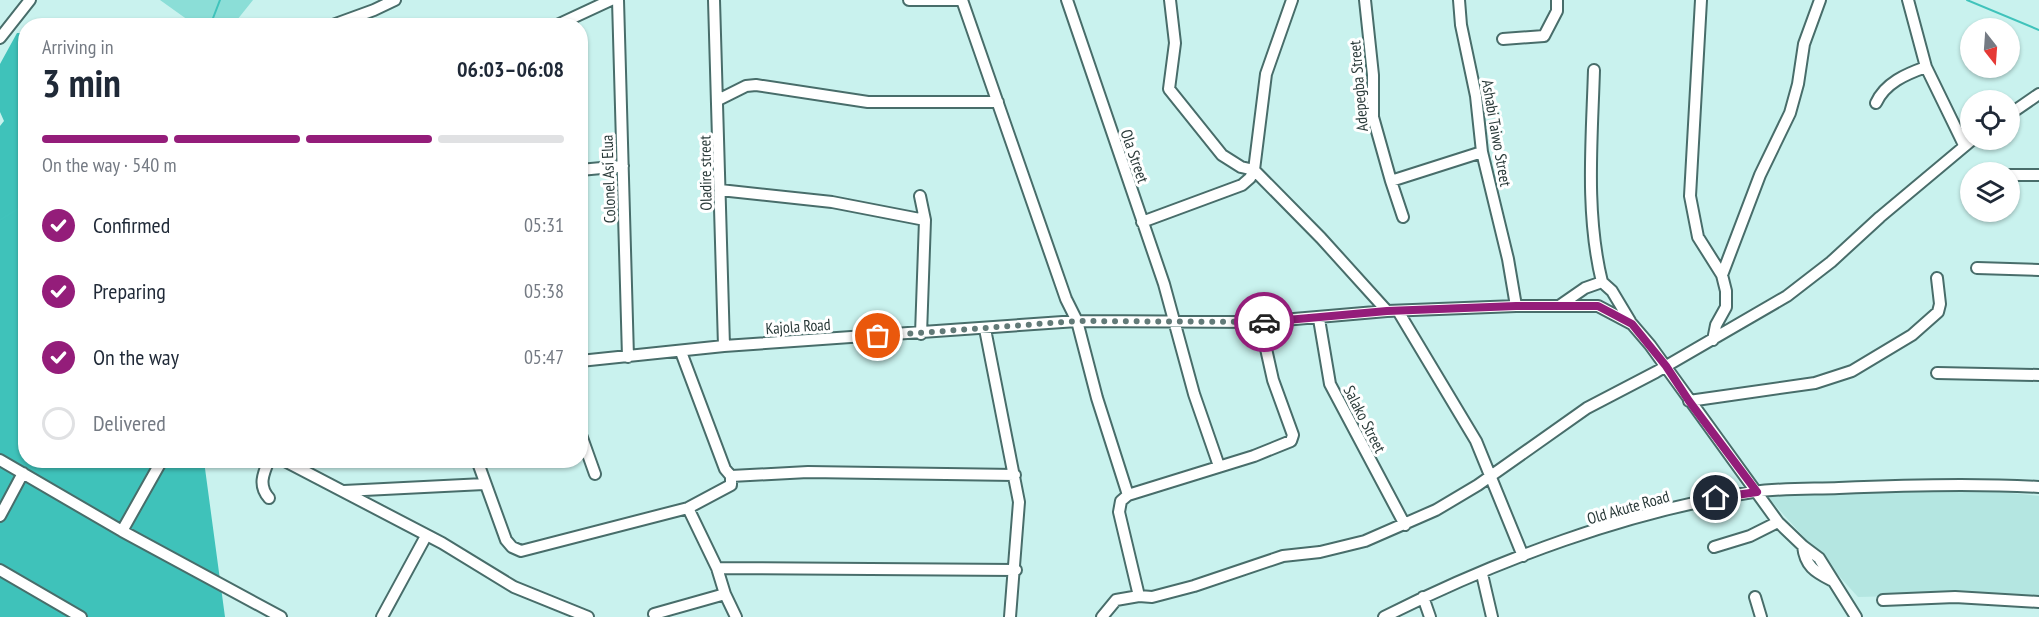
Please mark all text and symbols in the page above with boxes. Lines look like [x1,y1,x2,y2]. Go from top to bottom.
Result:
north arrow [1960,18,2020,78]
map controls [1960,18,2020,222]
text: Arriving in [42,34,114,60]
street label: Adepegba Street [1344,39,1372,132]
text: 06:03–06:08 [457,55,564,83]
text: 3 min [42,57,121,108]
street label: Ashabi Taiwo Street [1478,78,1516,189]
button: locate [1960,90,2020,150]
street label: Ola Street [1117,127,1154,186]
street label: Colonel Asi Elua [596,134,620,224]
street label: Oladire street [694,135,716,211]
text: On the way · 540 m [42,152,177,178]
button: layers [1960,162,2020,222]
icon: check [42,209,75,242]
text: Confirmed [93,211,170,239]
text: 05:31 [524,212,564,238]
icon: check [42,275,75,308]
text: Preparing [93,277,166,305]
text: 05:38 [524,278,564,304]
courier [1234,292,1294,352]
icon: car [1248,306,1281,339]
pin [852,310,903,361]
street label: Kajola Road [765,314,831,338]
icon: bag [861,319,894,352]
icon: check [42,341,75,374]
text: On the way [93,343,179,371]
text: 05:47 [524,344,564,370]
street label: Salako Street [1340,382,1391,457]
text: Delivered [93,409,166,437]
pin [1690,472,1741,523]
icon: home [1699,481,1732,514]
street label: Old Akute Road [1585,486,1672,528]

